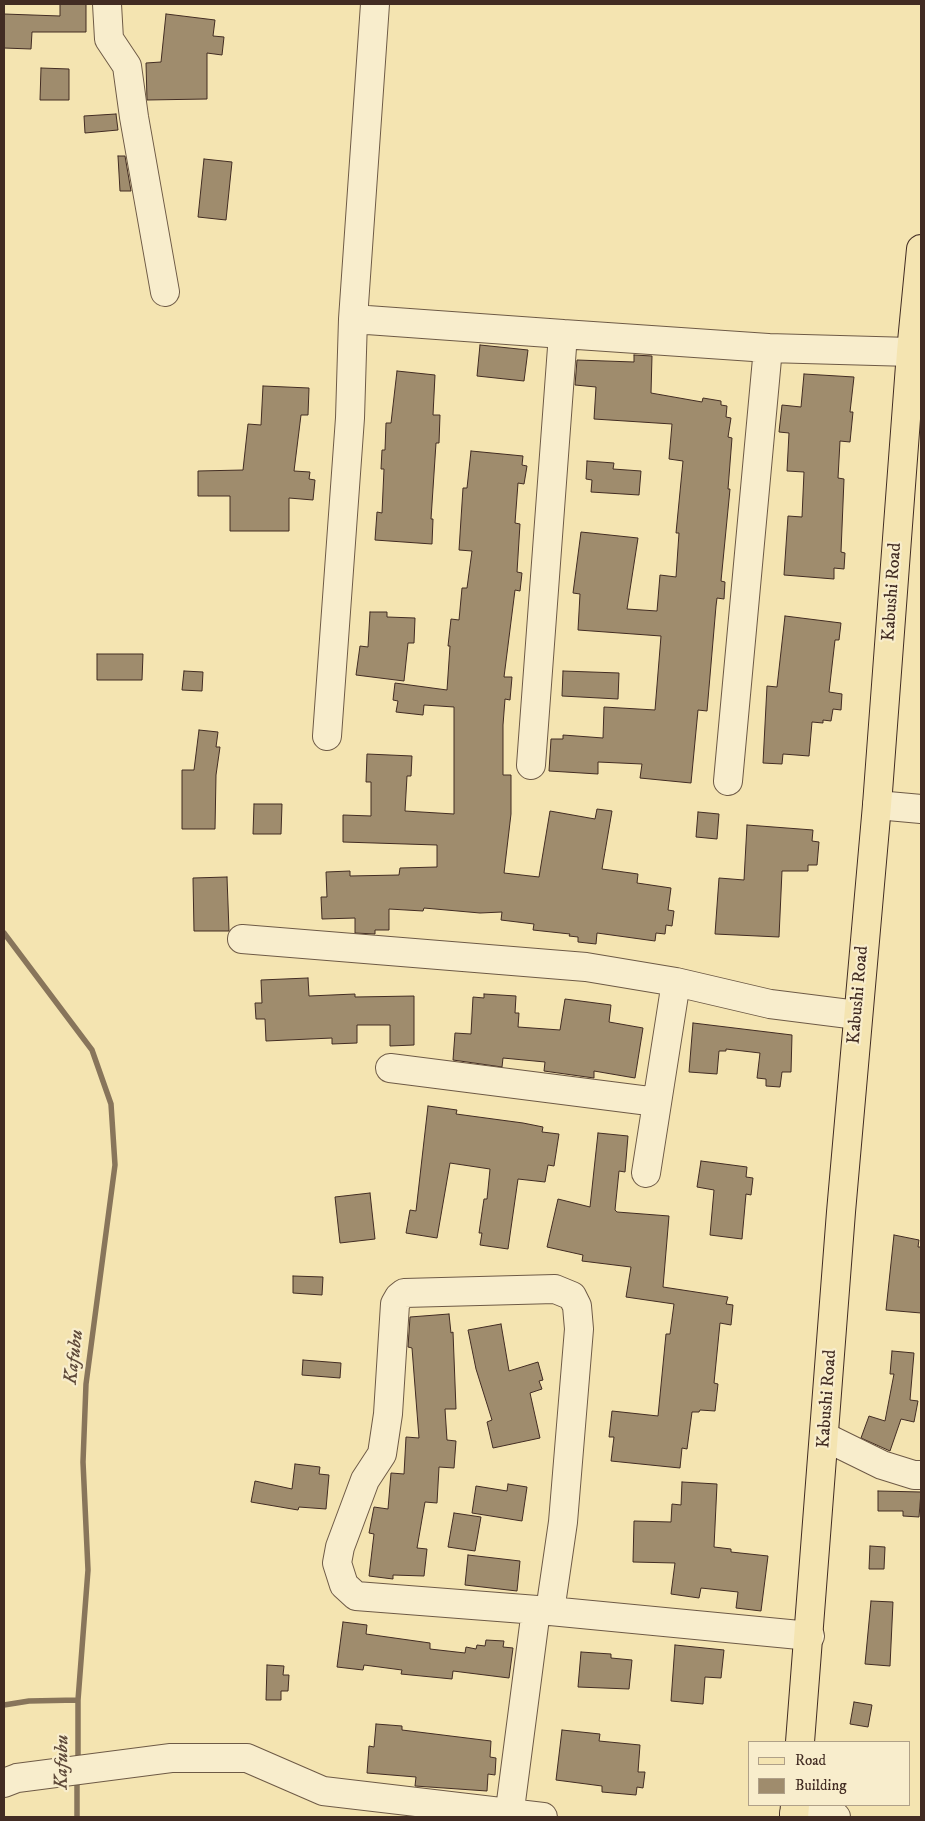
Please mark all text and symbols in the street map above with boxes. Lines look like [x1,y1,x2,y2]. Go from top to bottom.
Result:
street label: Kabushi Road [879,542,907,642]
street label: Kabushi Road [844,945,874,1045]
water label: Kafubu [60,1328,90,1386]
street label: Kabushi Road [814,1349,842,1449]
water label: Kafubu [51,1734,75,1790]
legend [748,1741,910,1806]
text: Road [795,1751,826,1770]
text: Building [795,1776,847,1795]

